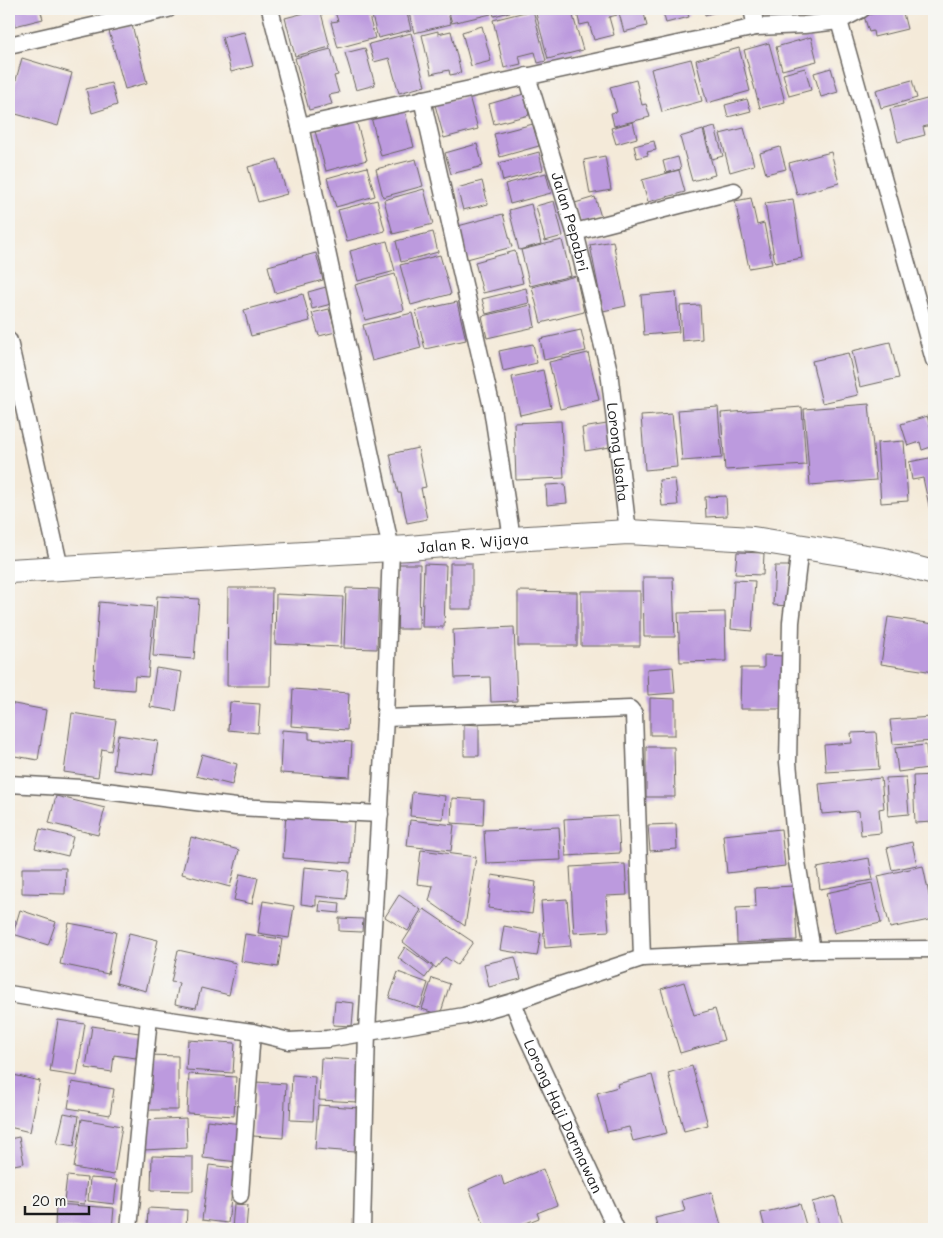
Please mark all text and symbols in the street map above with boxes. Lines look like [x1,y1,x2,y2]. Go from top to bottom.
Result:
street label: Jalan Pepabri [547,169,594,273]
street label: Lorong Usaha [603,402,634,503]
street label: Jalan R. Wijaya [416,528,530,557]
street label: Lorong Haji Darmawan [520,1036,608,1196]
scale bar [25,1183,89,1215]
text: 20 m [32,1190,66,1210]

